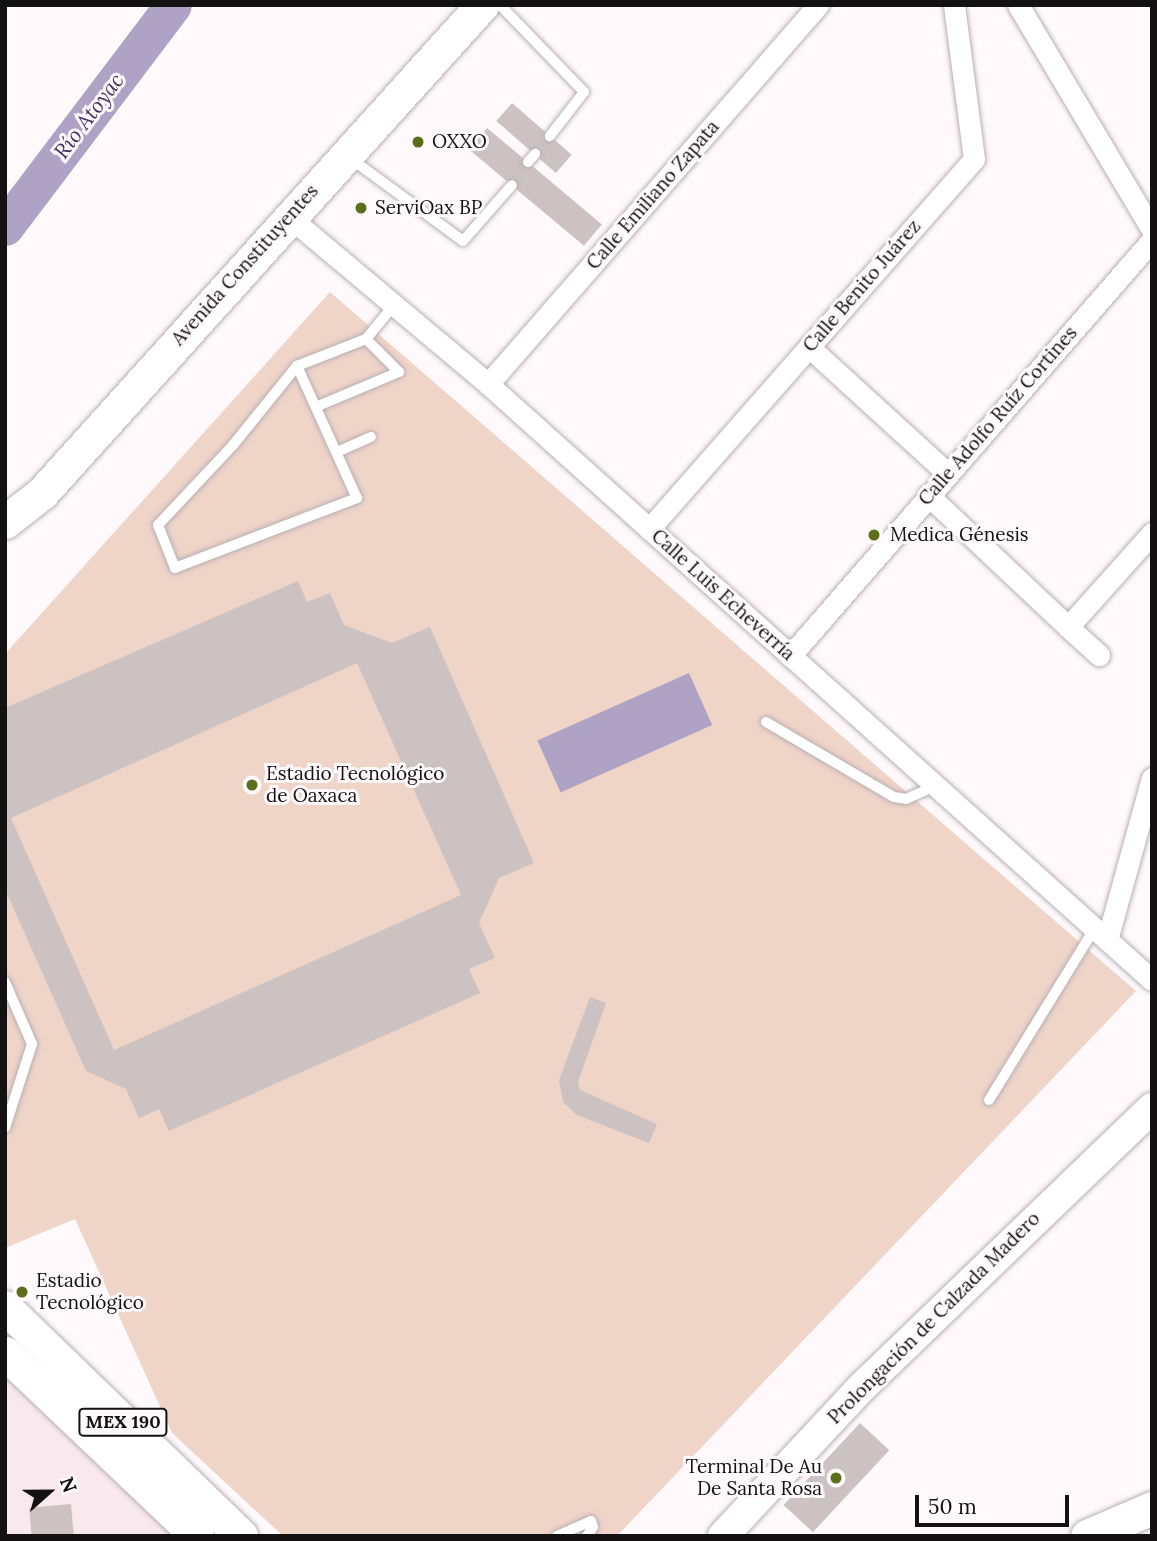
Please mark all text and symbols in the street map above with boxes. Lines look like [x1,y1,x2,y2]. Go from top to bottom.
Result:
water label: Río Atoyac [49,68,129,164]
street label: Calle Emiliano Zapata [582,116,724,274]
place label: OXXO [432,131,487,153]
marker: OXXO [410,134,426,150]
street label: Avenida Constituyentes [167,180,323,350]
place label: ServiOax BP [375,197,482,219]
marker: ServiOax BP [353,200,369,216]
street label: Calle Benito Juárez [798,215,926,357]
street label: Calle Adolfo Ruíz Cortines [914,322,1082,510]
place label: Medica Génesis [890,524,1029,546]
street label: Calle Luis Echeverría [647,525,799,665]
marker: Medica Génesis [864,525,884,545]
place label: Estadio Tecnológico de Oaxaca [266,763,444,807]
marker: Estadio Tecnológico de Oaxaca [244,777,260,793]
street label: Prolongación de Calzada Madero [823,1207,1045,1429]
place label: Estadio Tecnológico [36,1270,144,1314]
marker: Estadio Tecnológico [14,1284,30,1300]
road number: MEX 190 [78,1408,168,1436]
place label: Terminal De Au De Santa Rosa [686,1456,822,1500]
north arrow [14,1457,84,1527]
marker: Terminal De Au De Santa Rosa [828,1470,844,1486]
text: N [55,1473,82,1496]
scale bar [919,1482,1073,1526]
text: 50 m [928,1493,977,1520]

